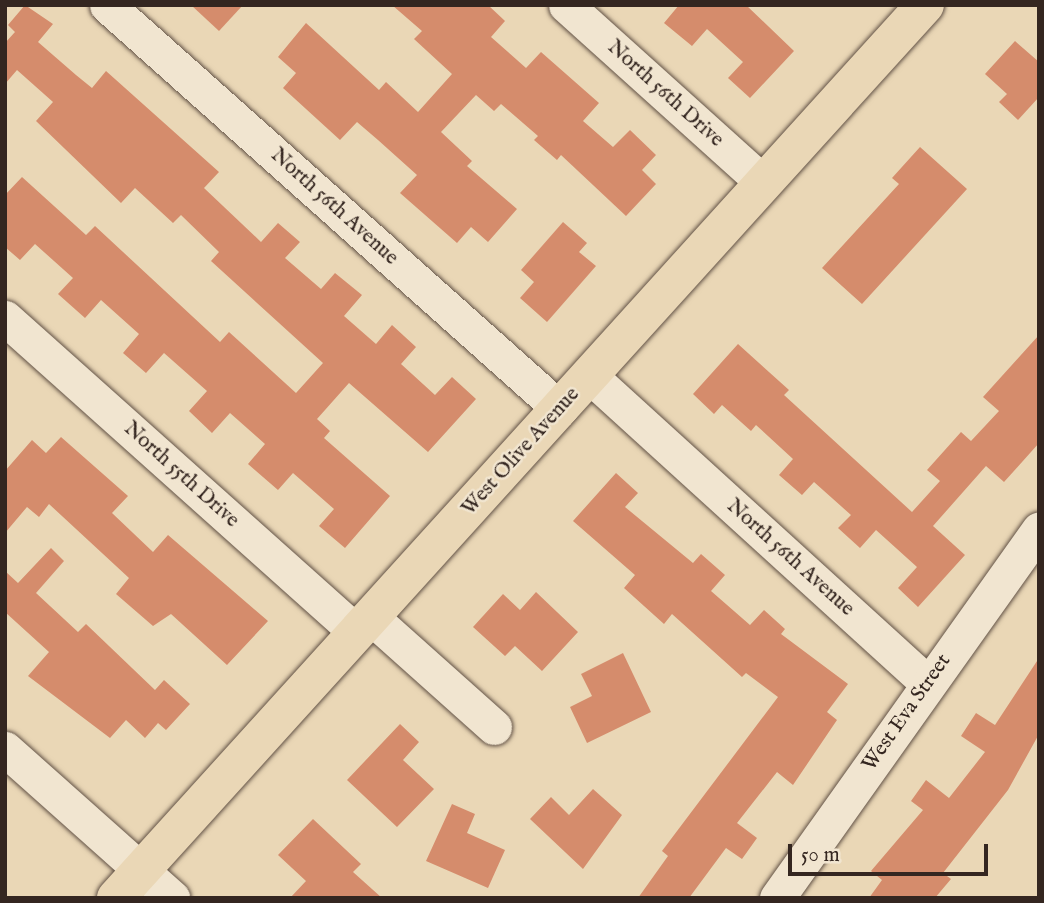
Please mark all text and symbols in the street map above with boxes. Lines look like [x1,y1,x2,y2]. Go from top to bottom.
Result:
street label: North 56th Drive [602,35,728,153]
street label: North 56th Avenue [265,143,403,271]
street label: West Olive Avenue [457,383,585,521]
street label: North 55th Drive [118,417,244,533]
street label: North 56th Avenue [721,494,859,622]
street label: West Eva Street [857,650,957,776]
scale bar [792,830,992,874]
text: 50 m [801,842,840,869]

